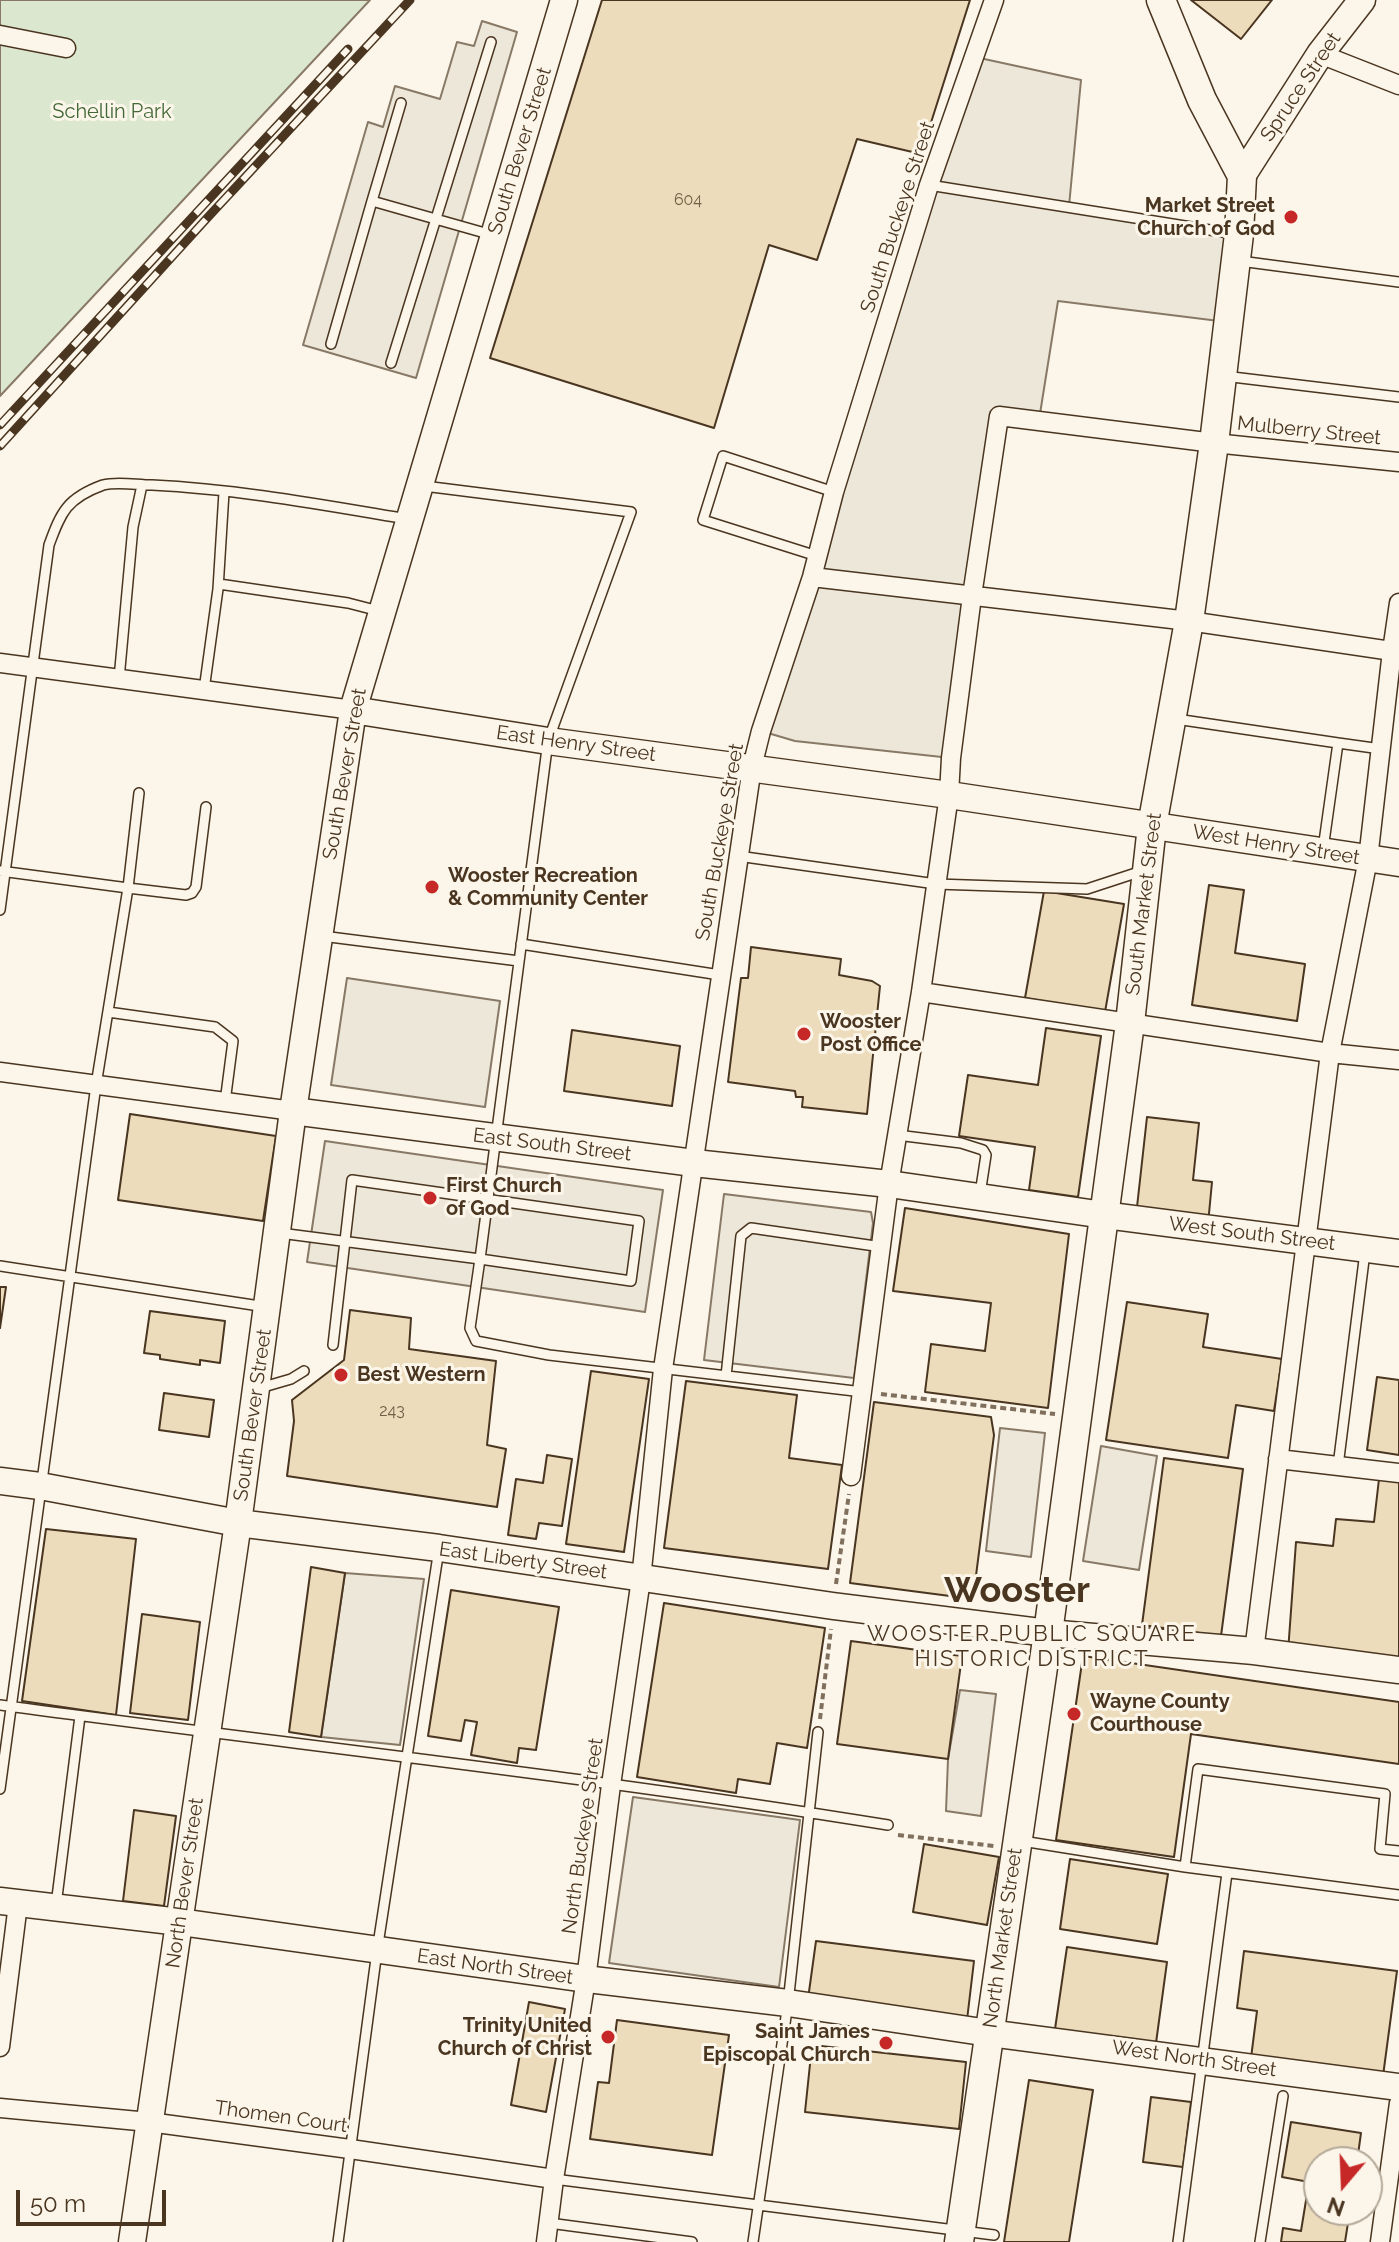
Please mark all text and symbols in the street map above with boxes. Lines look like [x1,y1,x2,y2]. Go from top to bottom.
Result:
street label: Spruce Street [1256,28,1346,146]
street label: South Bever Street [483,64,557,238]
park label: Schellin Park [52,100,172,124]
street label: South Buckeye Street [856,118,940,316]
house number: 604 [674,190,702,210]
place label: Market Street Church of God [1137,194,1275,241]
marker: Market Street Church of God [1282,208,1300,226]
street label: Mulberry Street [1236,412,1382,450]
street label: South Bever Street [318,686,372,862]
street label: East Henry Street [495,721,657,767]
street label: South Buckeye Street [691,742,749,942]
street label: South Market Street [1121,811,1167,997]
street label: West Henry Street [1191,820,1361,870]
place label: Wooster Recreation & Community Center [448,864,648,911]
marker: Wooster Recreation & Community Center [423,878,441,896]
place label: Wooster Post Office [820,1010,922,1057]
marker: Wooster Post Office [795,1025,813,1043]
street label: East South Street [471,1123,633,1167]
place label: First Church of God [446,1174,562,1221]
marker: First Church of God [421,1189,439,1207]
street label: West South Street [1167,1212,1337,1256]
street label: South Bever Street [229,1327,277,1503]
place label: Best Western [357,1363,486,1387]
marker: Best Western [332,1366,350,1384]
house number: 243 [379,1401,405,1421]
street label: East Liberty Street [437,1537,609,1585]
district label: Wooster [944,1569,1090,1613]
district label: WOOSTER PUBLIC SQUARE HISTORIC DISTRICT [867,1621,1197,1672]
place label: Wayne County Courthouse [1090,1690,1230,1737]
marker: Wayne County Courthouse [1065,1705,1083,1723]
street label: North Buckeye Street [557,1736,609,1936]
street label: North Bever Street [161,1796,209,1970]
street label: North Market Street [978,1846,1028,2030]
street label: East North Street [415,1944,575,1990]
place label: Trinity United Church of Christ [438,2014,592,2061]
place label: Saint James Episcopal Church [703,2020,870,2067]
marker: Trinity United Church of Christ [599,2028,617,2046]
marker: Saint James Episcopal Church [877,2034,895,2052]
street label: West North Street [1110,2036,1278,2082]
street label: Thomen Court [213,2096,349,2138]
north arrow [1303,2146,1383,2226]
scale bar [20,2174,170,2224]
text: 50 m [30,2189,86,2218]
text: N [1324,2192,1348,2222]

